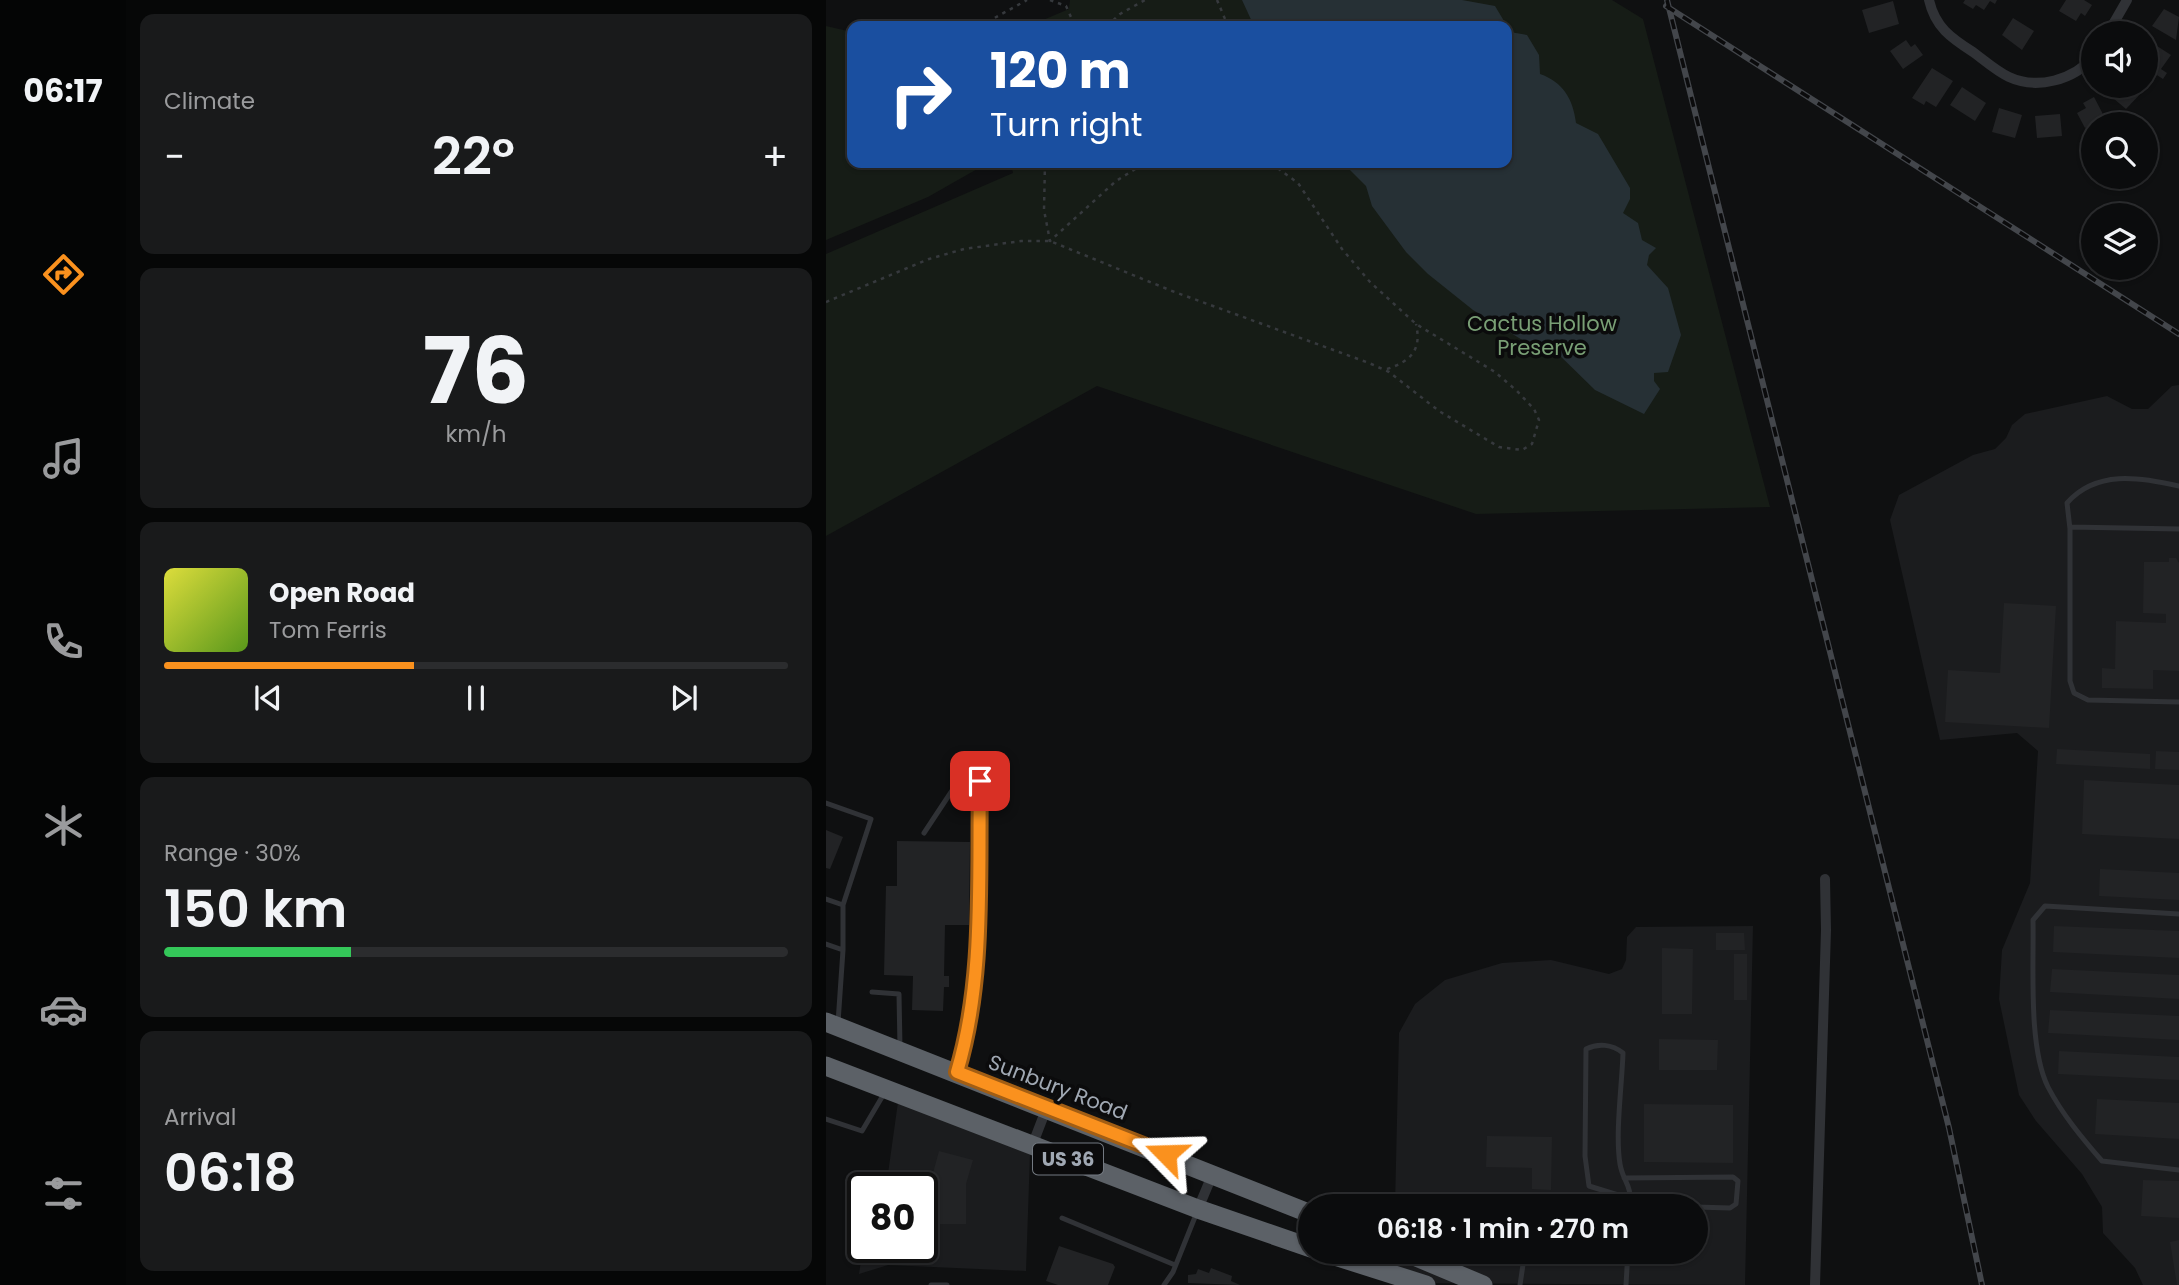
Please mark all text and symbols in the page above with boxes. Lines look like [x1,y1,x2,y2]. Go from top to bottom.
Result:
map controls [2081,21,2158,280]
button: sound [2081,21,2158,98]
text: 120 m [990,37,1131,105]
icon: right [875,49,966,140]
text: 06:17 [23,68,103,113]
text: Climate [164,85,255,117]
text: Turn right [990,102,1142,147]
button: search [2081,112,2158,189]
text: 22° [432,120,515,193]
text: − [164,130,185,183]
text: + [762,130,788,183]
button: layers [2081,203,2158,280]
icon: directions [39,250,88,299]
text: 76 [423,307,529,435]
park label: Cactus Hollow Preserve [1467,309,1617,362]
text: km/h [445,418,507,450]
icon: music [39,434,88,483]
text: Open Road [269,575,415,611]
text: Tom Ferris [269,614,387,646]
icon: phone [39,617,88,666]
icon: previous [249,679,287,717]
icon: pause [457,679,495,717]
icon: next [665,679,703,717]
pin [950,751,1010,811]
icon: arrive [961,762,999,800]
icon: climate [39,801,88,850]
text: Range · 30% [164,837,301,869]
text: 150 km [164,872,347,945]
icon: car [39,985,88,1034]
street label: Sunbury Road [984,1047,1132,1127]
text: Arrival [164,1101,236,1133]
position arrow [1129,1117,1203,1191]
text: 06:18 [164,1136,297,1209]
road number: US 36 [1033,1144,1103,1175]
icon: filters [39,1169,88,1218]
speed limit sign: 80 [847,1172,938,1263]
text: 06:18 · 1 min · 270 m [1377,1211,1629,1247]

